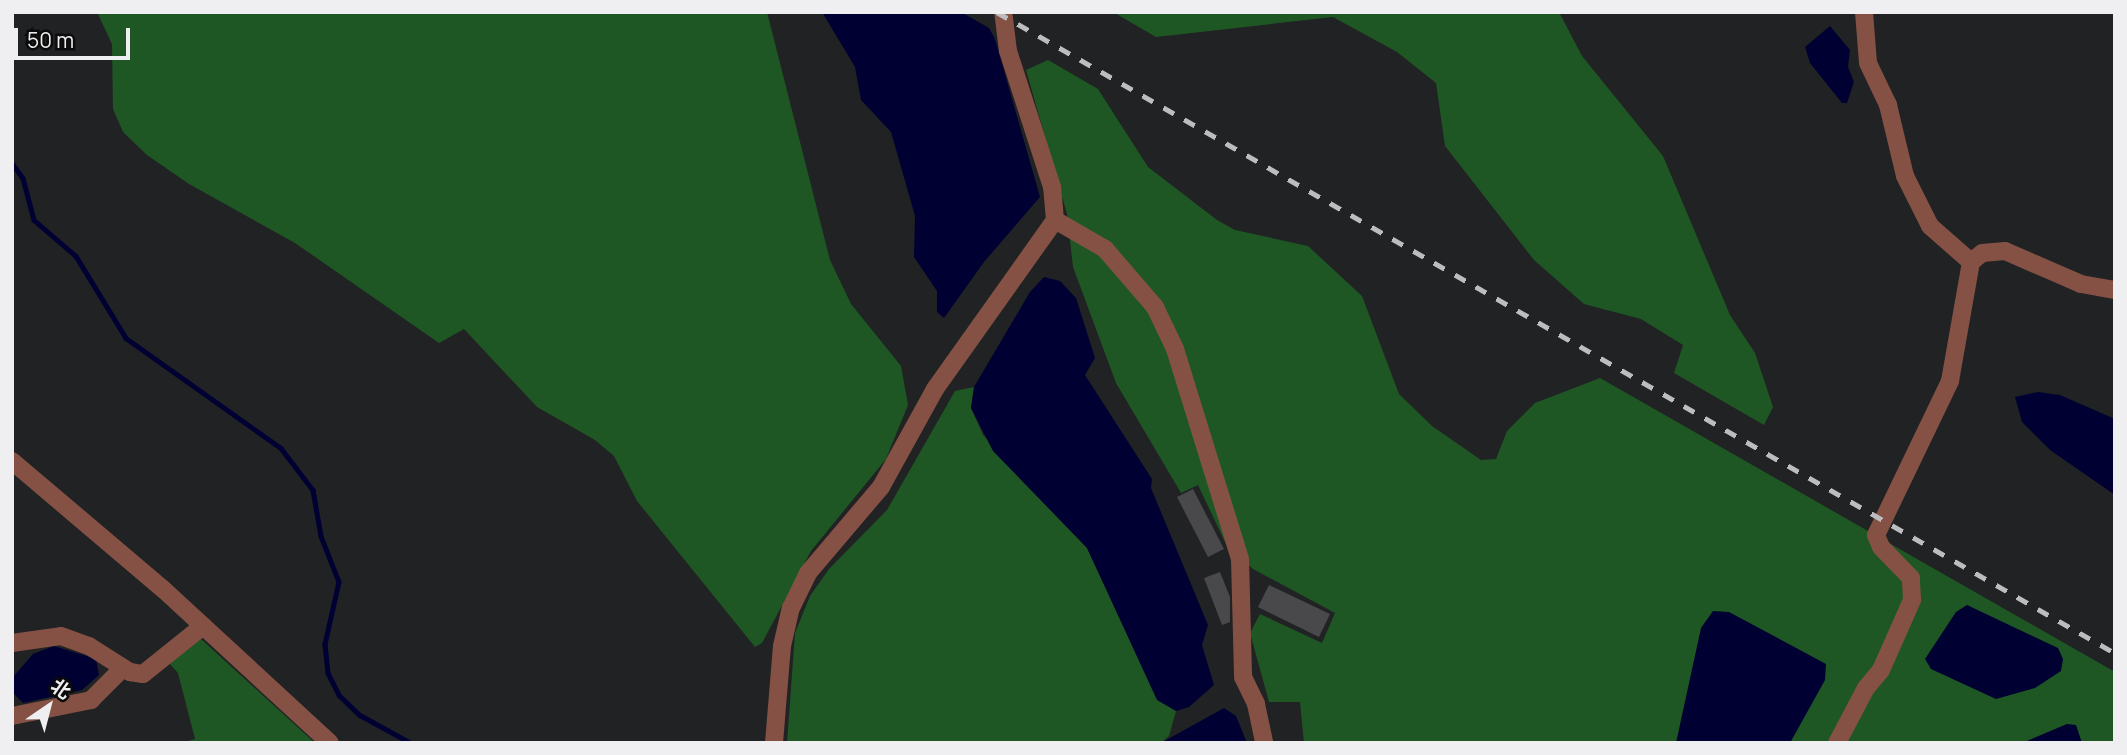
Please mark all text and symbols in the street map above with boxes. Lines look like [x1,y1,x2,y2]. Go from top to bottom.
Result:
scale bar [18,14,133,58]
text: 50 m [27,26,74,54]
north arrow [14,671,84,741]
text: 北 [46,673,76,705]

